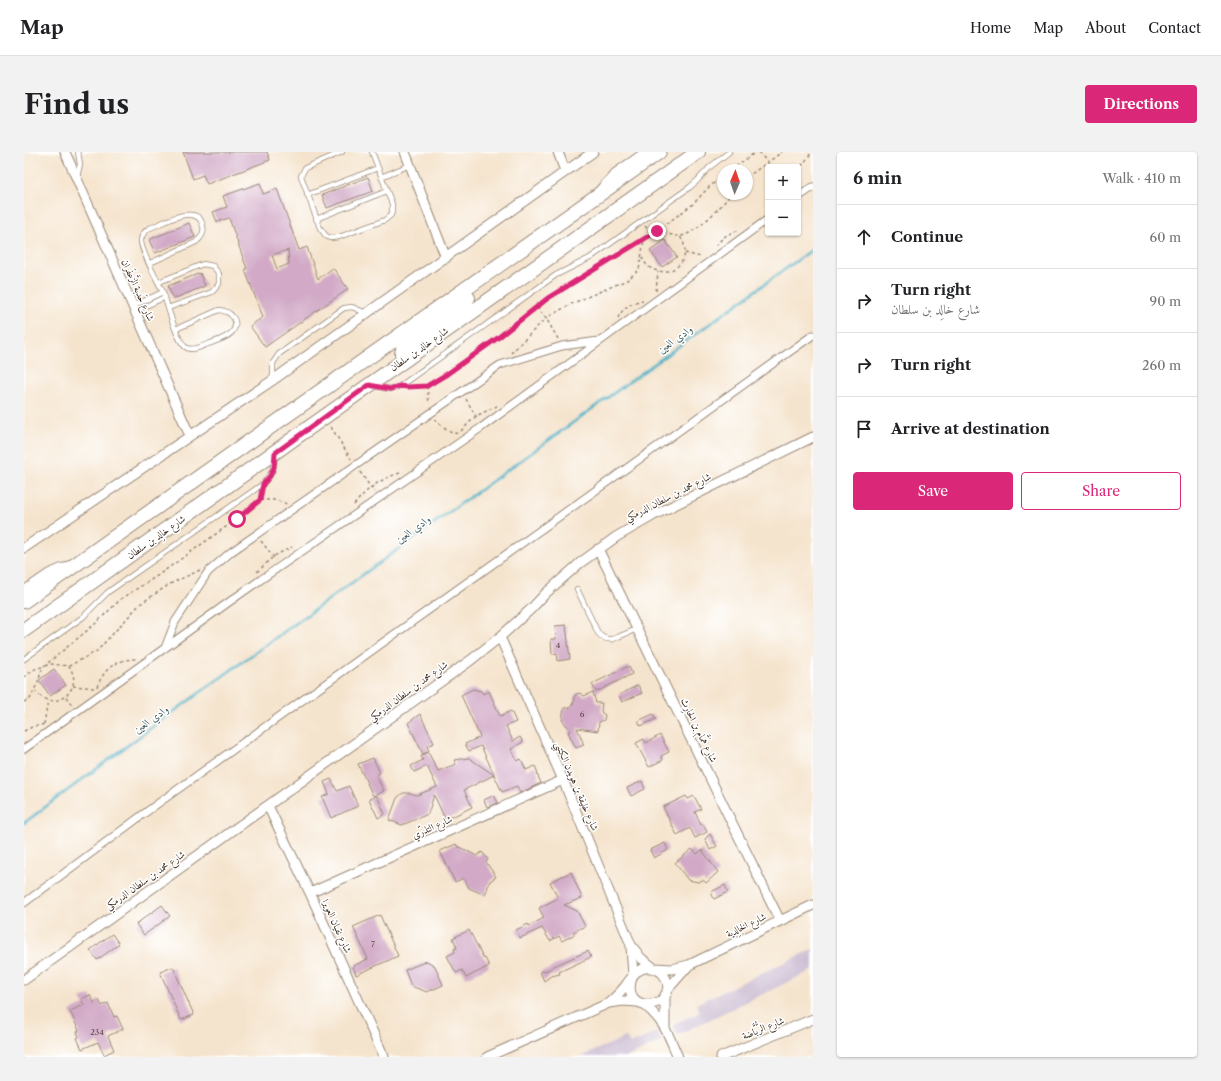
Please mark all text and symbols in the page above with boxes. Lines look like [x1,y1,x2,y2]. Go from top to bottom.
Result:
text: Map [20,16,64,39]
text: Home [970,19,1011,37]
text: Map [1033,19,1063,37]
text: About [1085,19,1126,37]
text: Contact [1148,19,1201,37]
button: Directions [1085,85,1197,123]
text: Find us [24,87,129,121]
north arrow [717,164,753,200]
map controls [765,164,801,236]
button: + [765,164,801,200]
text: 6 min [853,168,902,188]
text: Walk · 410 m [1103,170,1181,186]
button: − [765,200,801,236]
route end [648,222,666,240]
icon: ahead [853,226,875,248]
text: Continue [891,227,963,246]
text: 60 m [1150,229,1181,245]
street label: شارع حَدبة الزَّعفَران [116,256,160,324]
text: Turn right [891,280,971,299]
icon: right [853,290,875,312]
text: 90 m [1150,293,1181,309]
text: شارع خالِد بن سلطان [891,301,980,317]
water label: وادي العين [655,322,696,358]
street label: شارع خالِد بن سلطان [387,324,453,376]
icon: right [853,354,875,376]
text: Turn right [891,355,971,374]
text: 260 m [1142,357,1181,373]
icon: arrive [853,418,875,440]
text: Arrive at destination [891,419,1050,438]
street label: شارع محمد بن سلطان الدرمكي [623,470,715,527]
button: Save [853,472,1013,510]
button: Share [1021,472,1181,510]
route start [228,510,246,528]
street label: شارع خالِد بن سلطان [124,512,190,564]
water label: وادي العين [393,512,434,548]
house number: 4 [556,640,561,650]
street label: شارع محمد بن سلطان الدرمكي [366,658,452,726]
street label: شارع هَمَّام بن الحارِث [675,694,723,766]
water label: وادي العين [131,702,172,738]
house number: 6 [580,709,585,719]
street label: شارع خليفة بن هويدن الكتبي [550,739,602,834]
street label: شارع التذرّي [410,812,456,844]
street label: شارع محمد بن سلطان الدرمكي [103,847,189,915]
street label: شارع نقيان العويرا [317,897,355,956]
street label: شارع الخالِدية [724,910,770,943]
house number: 7 [371,939,375,949]
street label: شارع الرُّبَّاضة [739,1011,787,1045]
house number: 234 [90,1027,104,1037]

